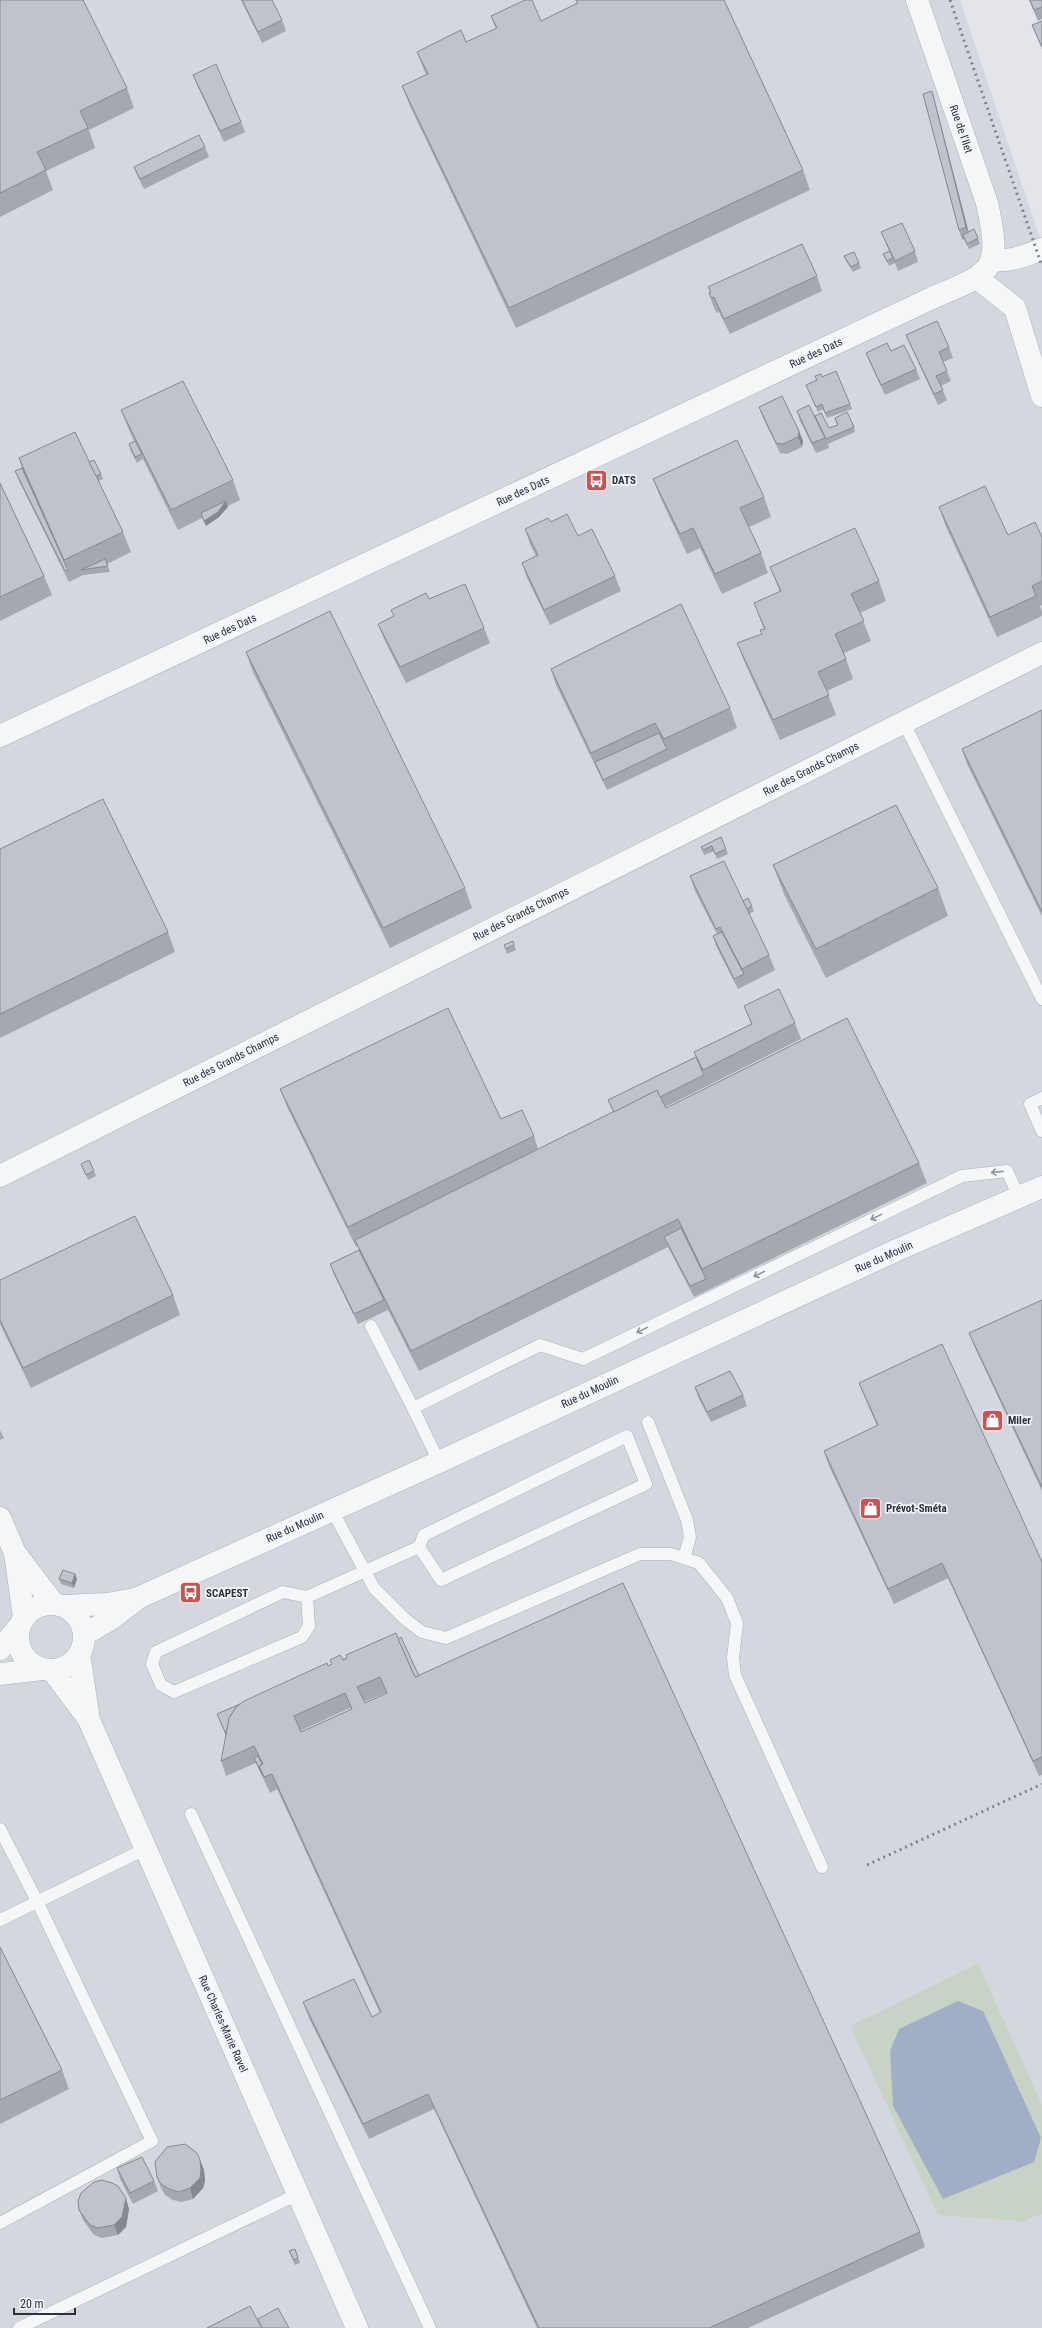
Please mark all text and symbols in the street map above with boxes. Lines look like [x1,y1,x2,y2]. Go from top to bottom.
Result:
street label: Rue de l'Ilet [947,103,975,155]
street label: Rue des Dats [788,335,844,371]
bus stop icon: DATS [583,467,609,493]
street label: Rue des Dats [495,473,551,509]
place label: DATS [612,474,636,487]
street label: Rue des Dats [202,611,258,647]
street label: Rue des Grands Champs [761,739,861,799]
street label: Rue des Grands Champs [471,884,571,944]
street label: Rue des Grands Champs [181,1030,281,1090]
one-way arrow [991,1168,1004,1176]
one-way arrow [871,1214,883,1221]
street label: Rue du Moulin [853,1239,915,1275]
one-way arrow [753,1271,765,1278]
one-way arrow [636,1327,648,1334]
street label: Rue du Moulin [559,1373,621,1411]
shop icon: Miler [979,1407,1005,1433]
place label: Miler [1008,1414,1031,1427]
shop icon: Prévot-Sméta [858,1495,884,1521]
place label: Prévot-Sméta [886,1502,947,1515]
street label: Rue du Moulin [264,1509,326,1545]
bus stop icon: SCAPEST [177,1580,203,1606]
place label: SCAPEST [206,1587,248,1600]
street label: Rue Charles-Marie Ravel [196,1973,250,2075]
scale bar [14,2290,75,2316]
text: 20 m [20,2297,44,2311]

